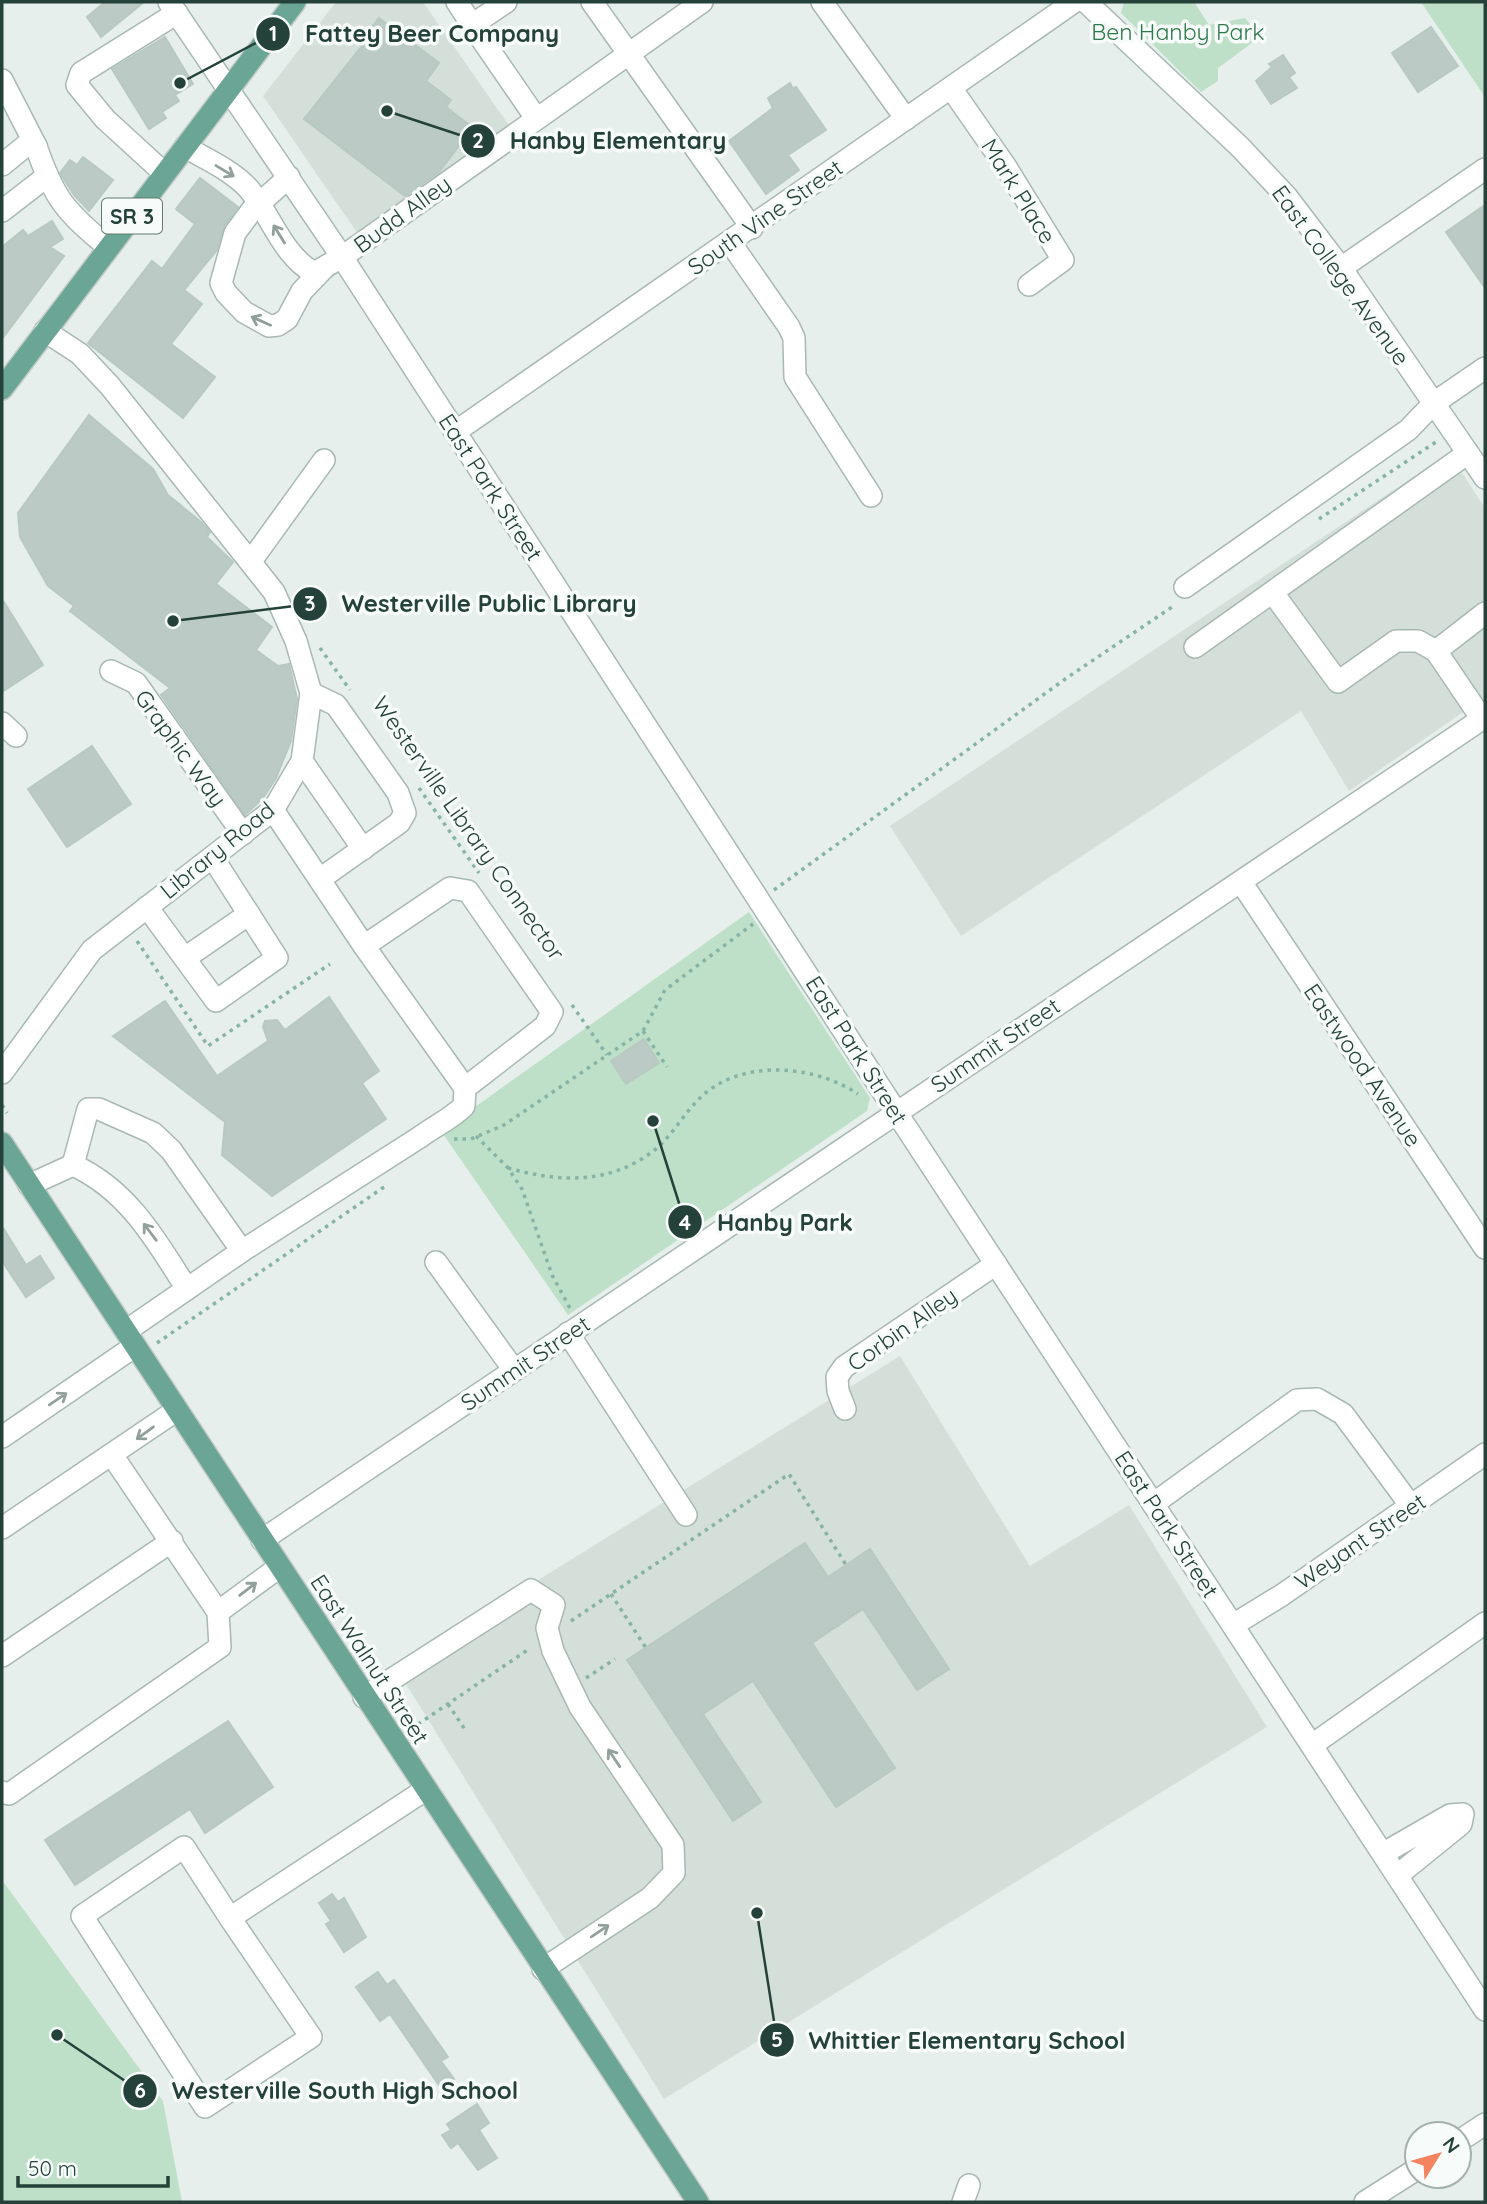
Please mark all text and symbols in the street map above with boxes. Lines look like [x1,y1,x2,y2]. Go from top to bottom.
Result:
callout: Fattey Beer Company [256,11,573,56]
park label: Ben Hanby Park [1091,17,1265,46]
text: Fattey Beer Company [305,18,559,48]
text: 1 [269,20,277,46]
callout: Hanby Elementary [460,118,740,163]
text: Hanby Elementary [510,125,726,155]
text: 2 [472,127,484,153]
street label: Mark Place [975,133,1063,249]
street label: South Vine Street [682,153,848,281]
one-way arrow [215,164,235,178]
street label: Budd Alley [348,169,456,259]
street label: East College Avenue [1266,179,1416,371]
road number: SR 3 [102,198,162,234]
one-way arrow [271,225,286,244]
one-way arrow [251,314,272,327]
street label: East Park Street [433,408,549,566]
callout: Westerville Public Library [293,581,651,626]
text: Westerville Public Library [341,588,637,618]
text: 3 [304,590,316,616]
street label: Graphic Way [129,684,233,812]
street label: Westerville Library Connector [367,690,571,966]
street label: Library Road [154,795,280,905]
street label: East Park Street [800,970,914,1130]
street label: Eastwood Avenue [1298,978,1428,1152]
street label: Summit Street [925,991,1065,1099]
callout: Hanby Park [668,1200,867,1245]
text: Hanby Park [717,1207,853,1237]
text: 4 [679,1209,691,1235]
one-way arrow [143,1223,157,1242]
street label: Corbin Alley [842,1281,962,1377]
street label: Summit Street [455,1309,595,1417]
one-way arrow [48,1392,67,1406]
one-way arrow [136,1426,155,1441]
street label: East Park Street [1109,1445,1225,1603]
street label: Weyant Street [1289,1486,1431,1596]
street label: East Walnut Street [304,1569,436,1749]
one-way arrow [238,1581,257,1596]
one-way arrow [607,1749,621,1768]
one-way arrow [590,1924,609,1938]
callout: Whittier Elementary School [759,2018,1139,2063]
text: Whittier Elementary School [808,2025,1126,2055]
text: 5 [771,2026,783,2052]
callout: Westerville South High School [123,2068,532,2113]
text: Westerville South High School [172,2075,518,2105]
text: 6 [134,2077,146,2103]
north arrow [1403,2120,1473,2190]
text: N [1438,2132,1465,2158]
scale bar [18,2144,168,2188]
text: 50 m [28,2155,77,2181]

